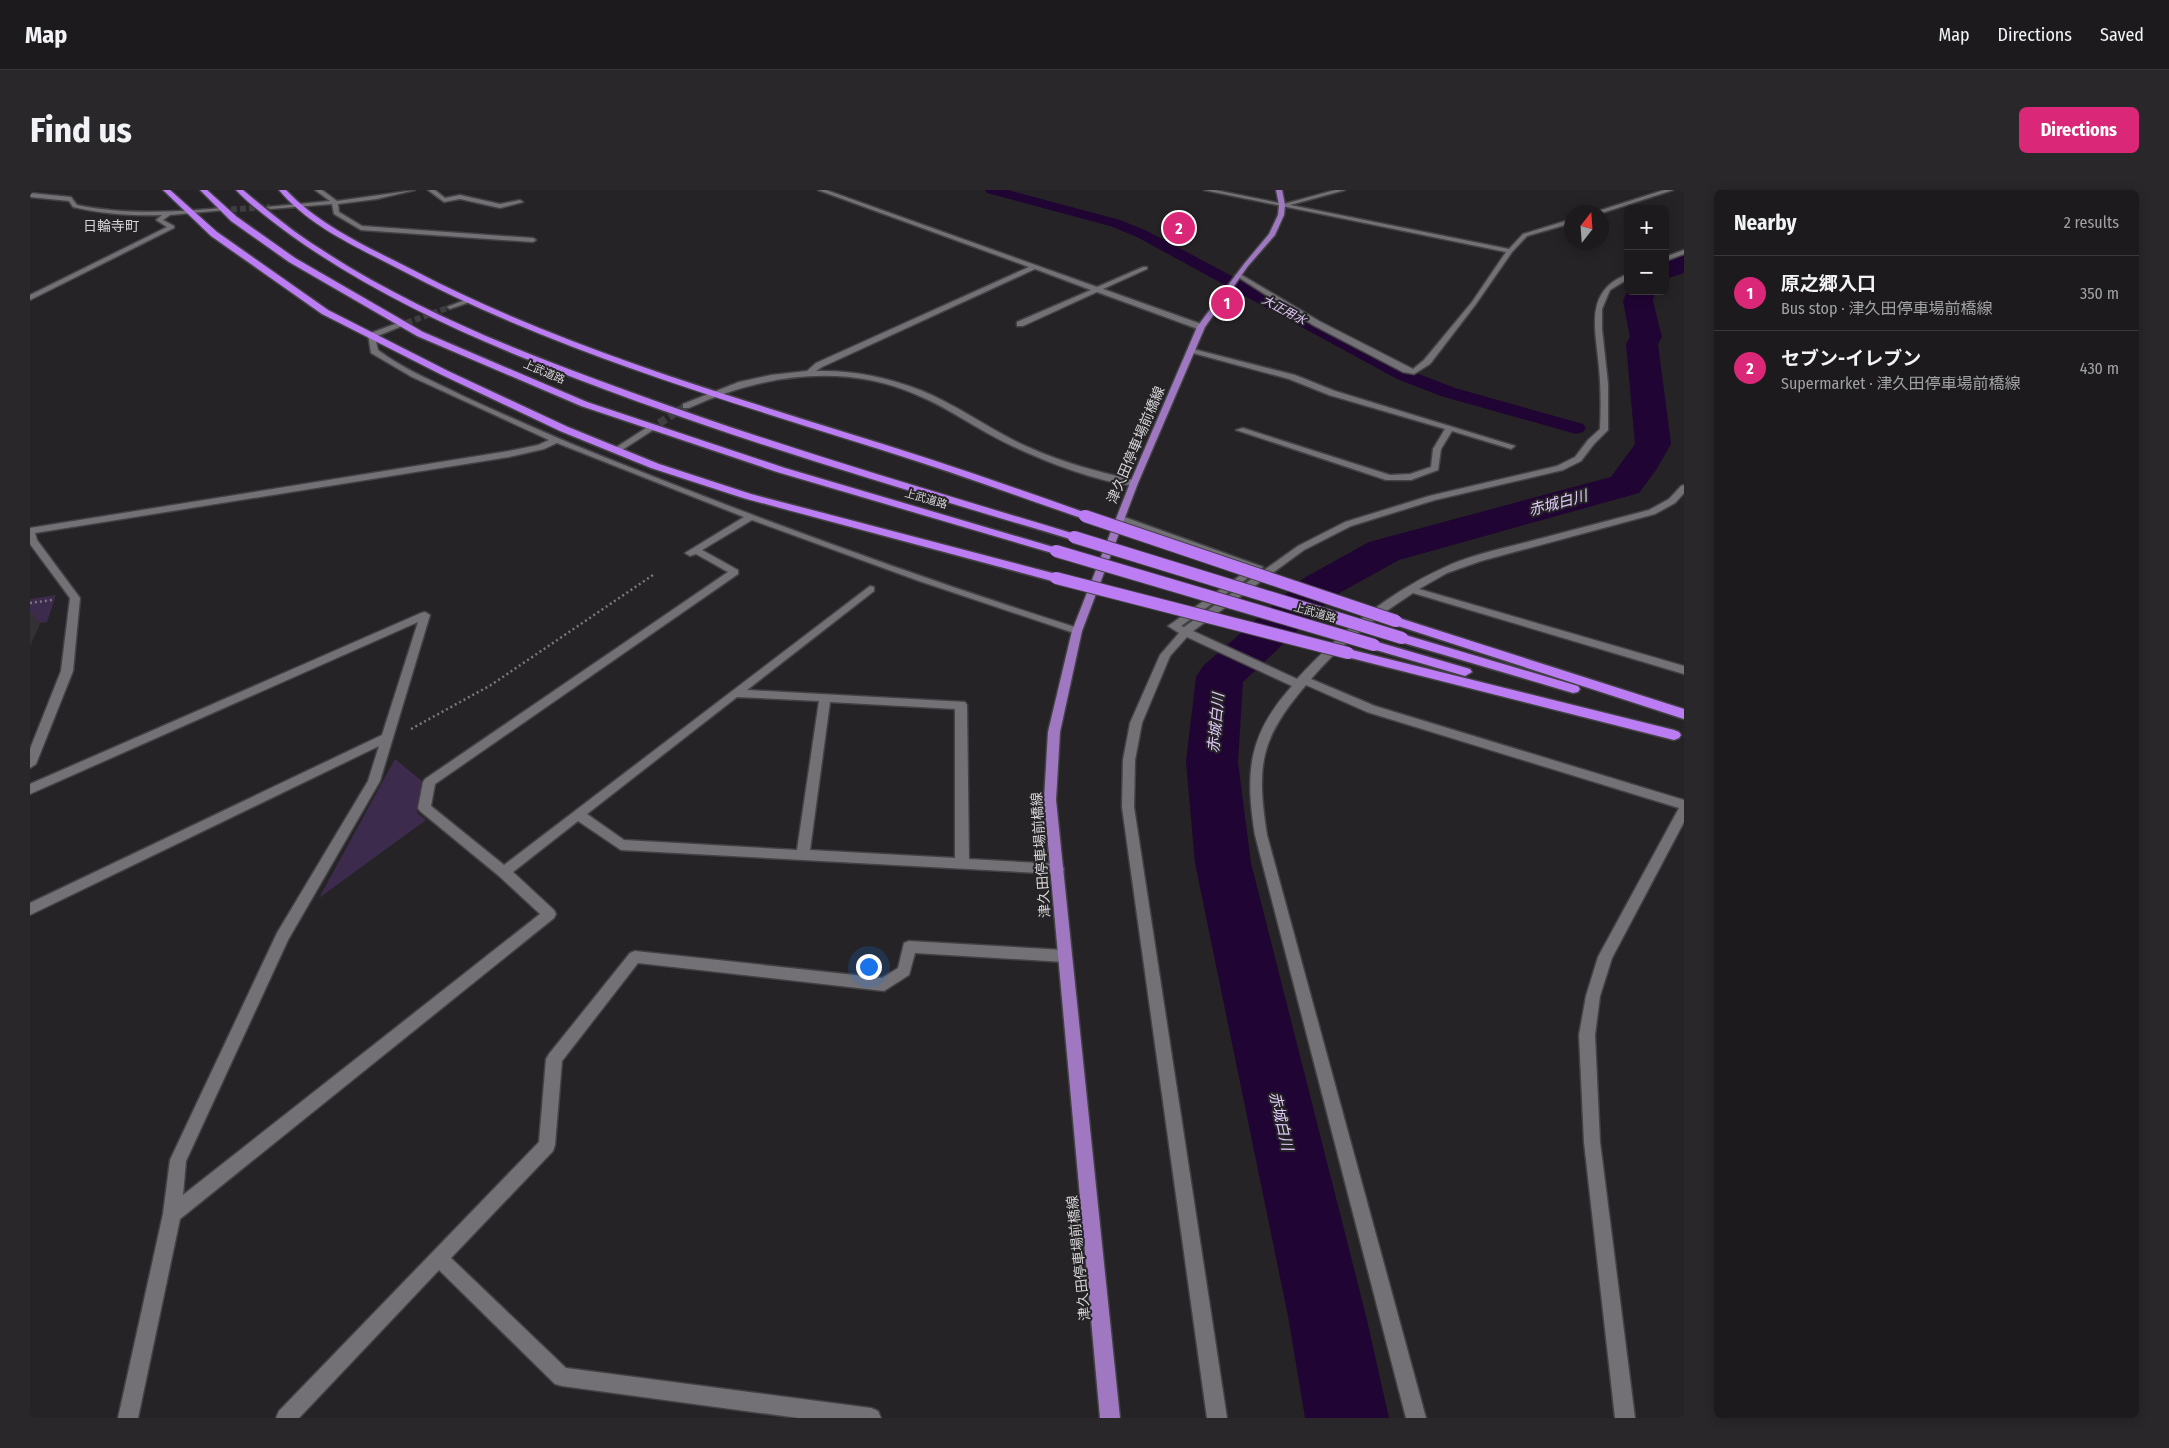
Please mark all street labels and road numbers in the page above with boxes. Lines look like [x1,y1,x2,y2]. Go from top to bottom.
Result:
street label: 上武道路 [521,357,567,387]
street label: 津久田停車場前橋線 [1104,384,1168,506]
street label: 上武道路 [903,487,949,511]
street label: 上武道路 [1292,601,1338,625]
street label: 津久田停車場前橋線 [1028,792,1054,918]
street label: 津久田停車場前橋線 [1064,1194,1094,1322]

